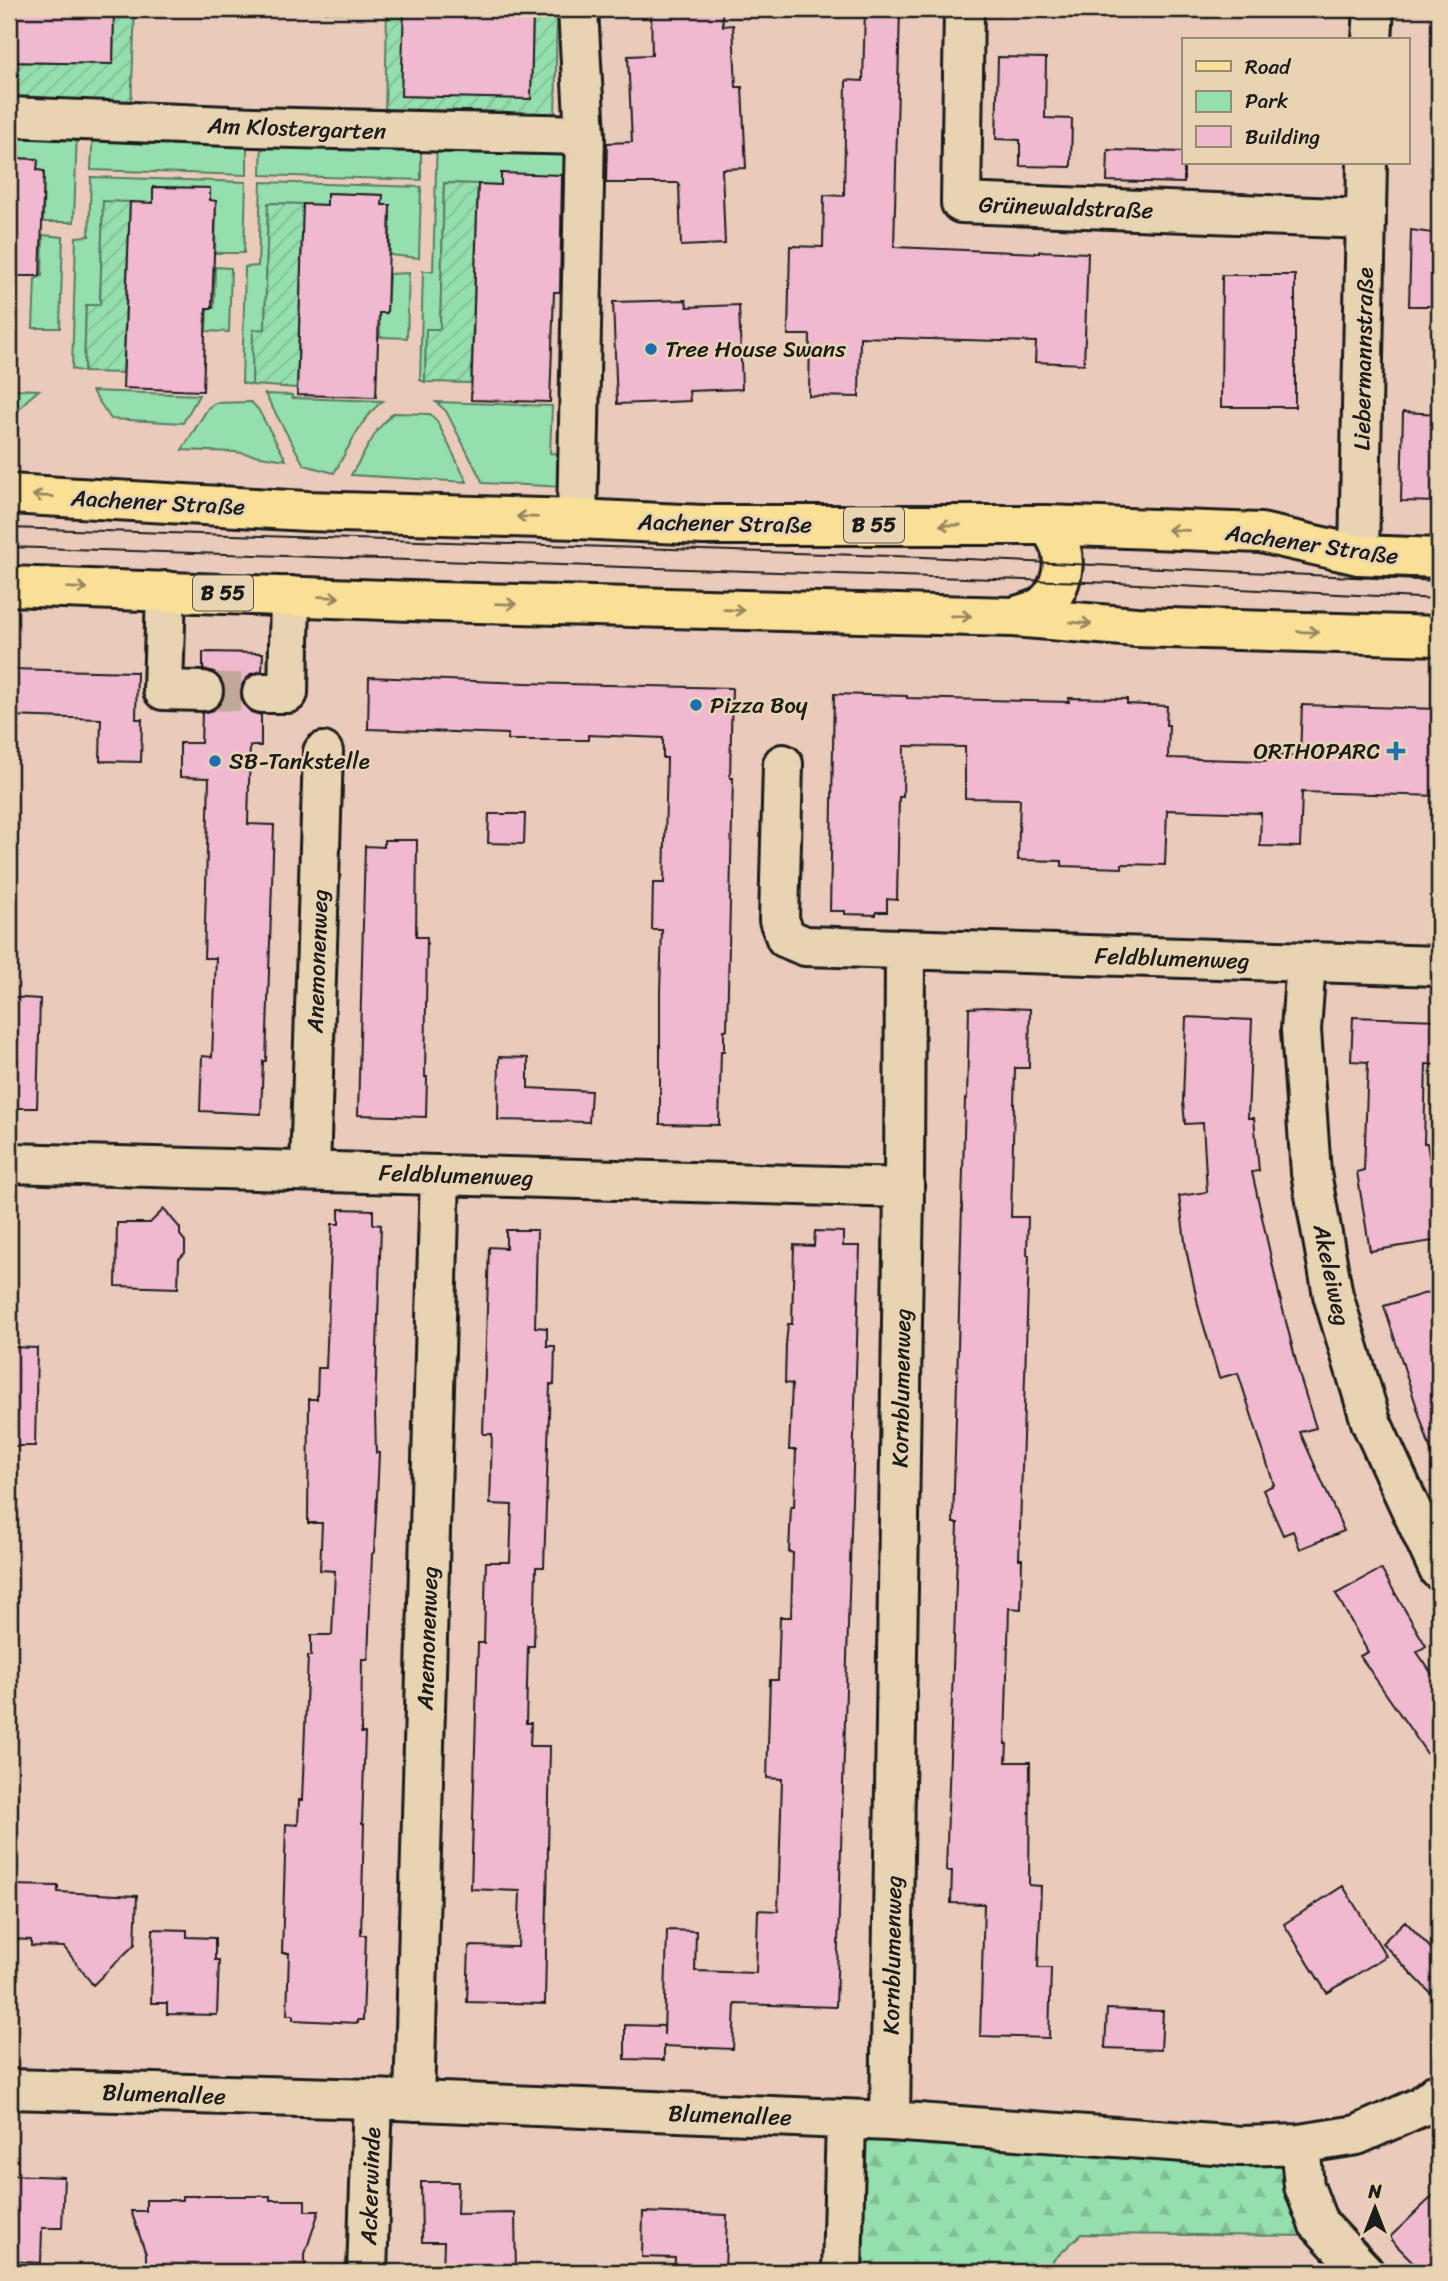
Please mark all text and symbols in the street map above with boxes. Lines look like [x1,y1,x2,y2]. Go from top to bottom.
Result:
legend [1182,38,1410,164]
text: Road [1245,48,1292,86]
text: Park [1245,82,1288,120]
street label: Am Klostergarten [206,105,387,152]
text: Building [1245,118,1321,156]
street label: Grünewaldstraße [978,184,1154,231]
street label: Liebermannstraße [1341,267,1386,451]
place label: Tree House Swans [665,329,846,370]
marker: Tree House Swans [643,341,659,357]
street label: Aachener Straße [69,477,246,528]
one-way arrow [32,489,55,502]
street label: Aachener Straße [637,501,813,546]
road number: B 55 [844,508,904,542]
one-way arrow [516,511,539,524]
street label: Aachener Straße [1222,512,1401,577]
one-way arrow [939,518,962,532]
one-way arrow [1166,523,1189,537]
road number: B 55 [193,576,253,610]
one-way arrow [65,582,88,595]
one-way arrow [317,591,340,604]
one-way arrow [495,597,518,611]
one-way arrow [722,604,745,617]
one-way arrow [949,609,972,623]
one-way arrow [1069,617,1092,630]
one-way arrow [1296,626,1319,639]
place label: Pizza Boy [710,685,808,726]
marker: Pizza Boy [688,697,704,713]
place label: ORTHOPARC [1253,731,1380,772]
place label: SB-Tankstelle [229,741,370,782]
marker: ORTHOPARC [1386,741,1406,761]
marker: SB-Tankstelle [207,753,223,769]
street label: Anemonenweg [294,888,340,1035]
street label: Feldblumenweg [1094,935,1250,982]
street label: Feldblumenweg [378,1152,534,1199]
street label: Akeleiweg [1301,1219,1362,1330]
street label: Kornblumenweg [880,1308,923,1468]
street label: Anemonenweg [404,1565,450,1712]
street label: Kornblumenweg [871,1875,914,2035]
street label: Blumenallee [101,2072,227,2117]
street label: Blumenallee [667,2093,793,2138]
street label: Ackerwinde [348,2126,393,2247]
north arrow [1340,2172,1410,2242]
text: N [1367,2175,1382,2208]

